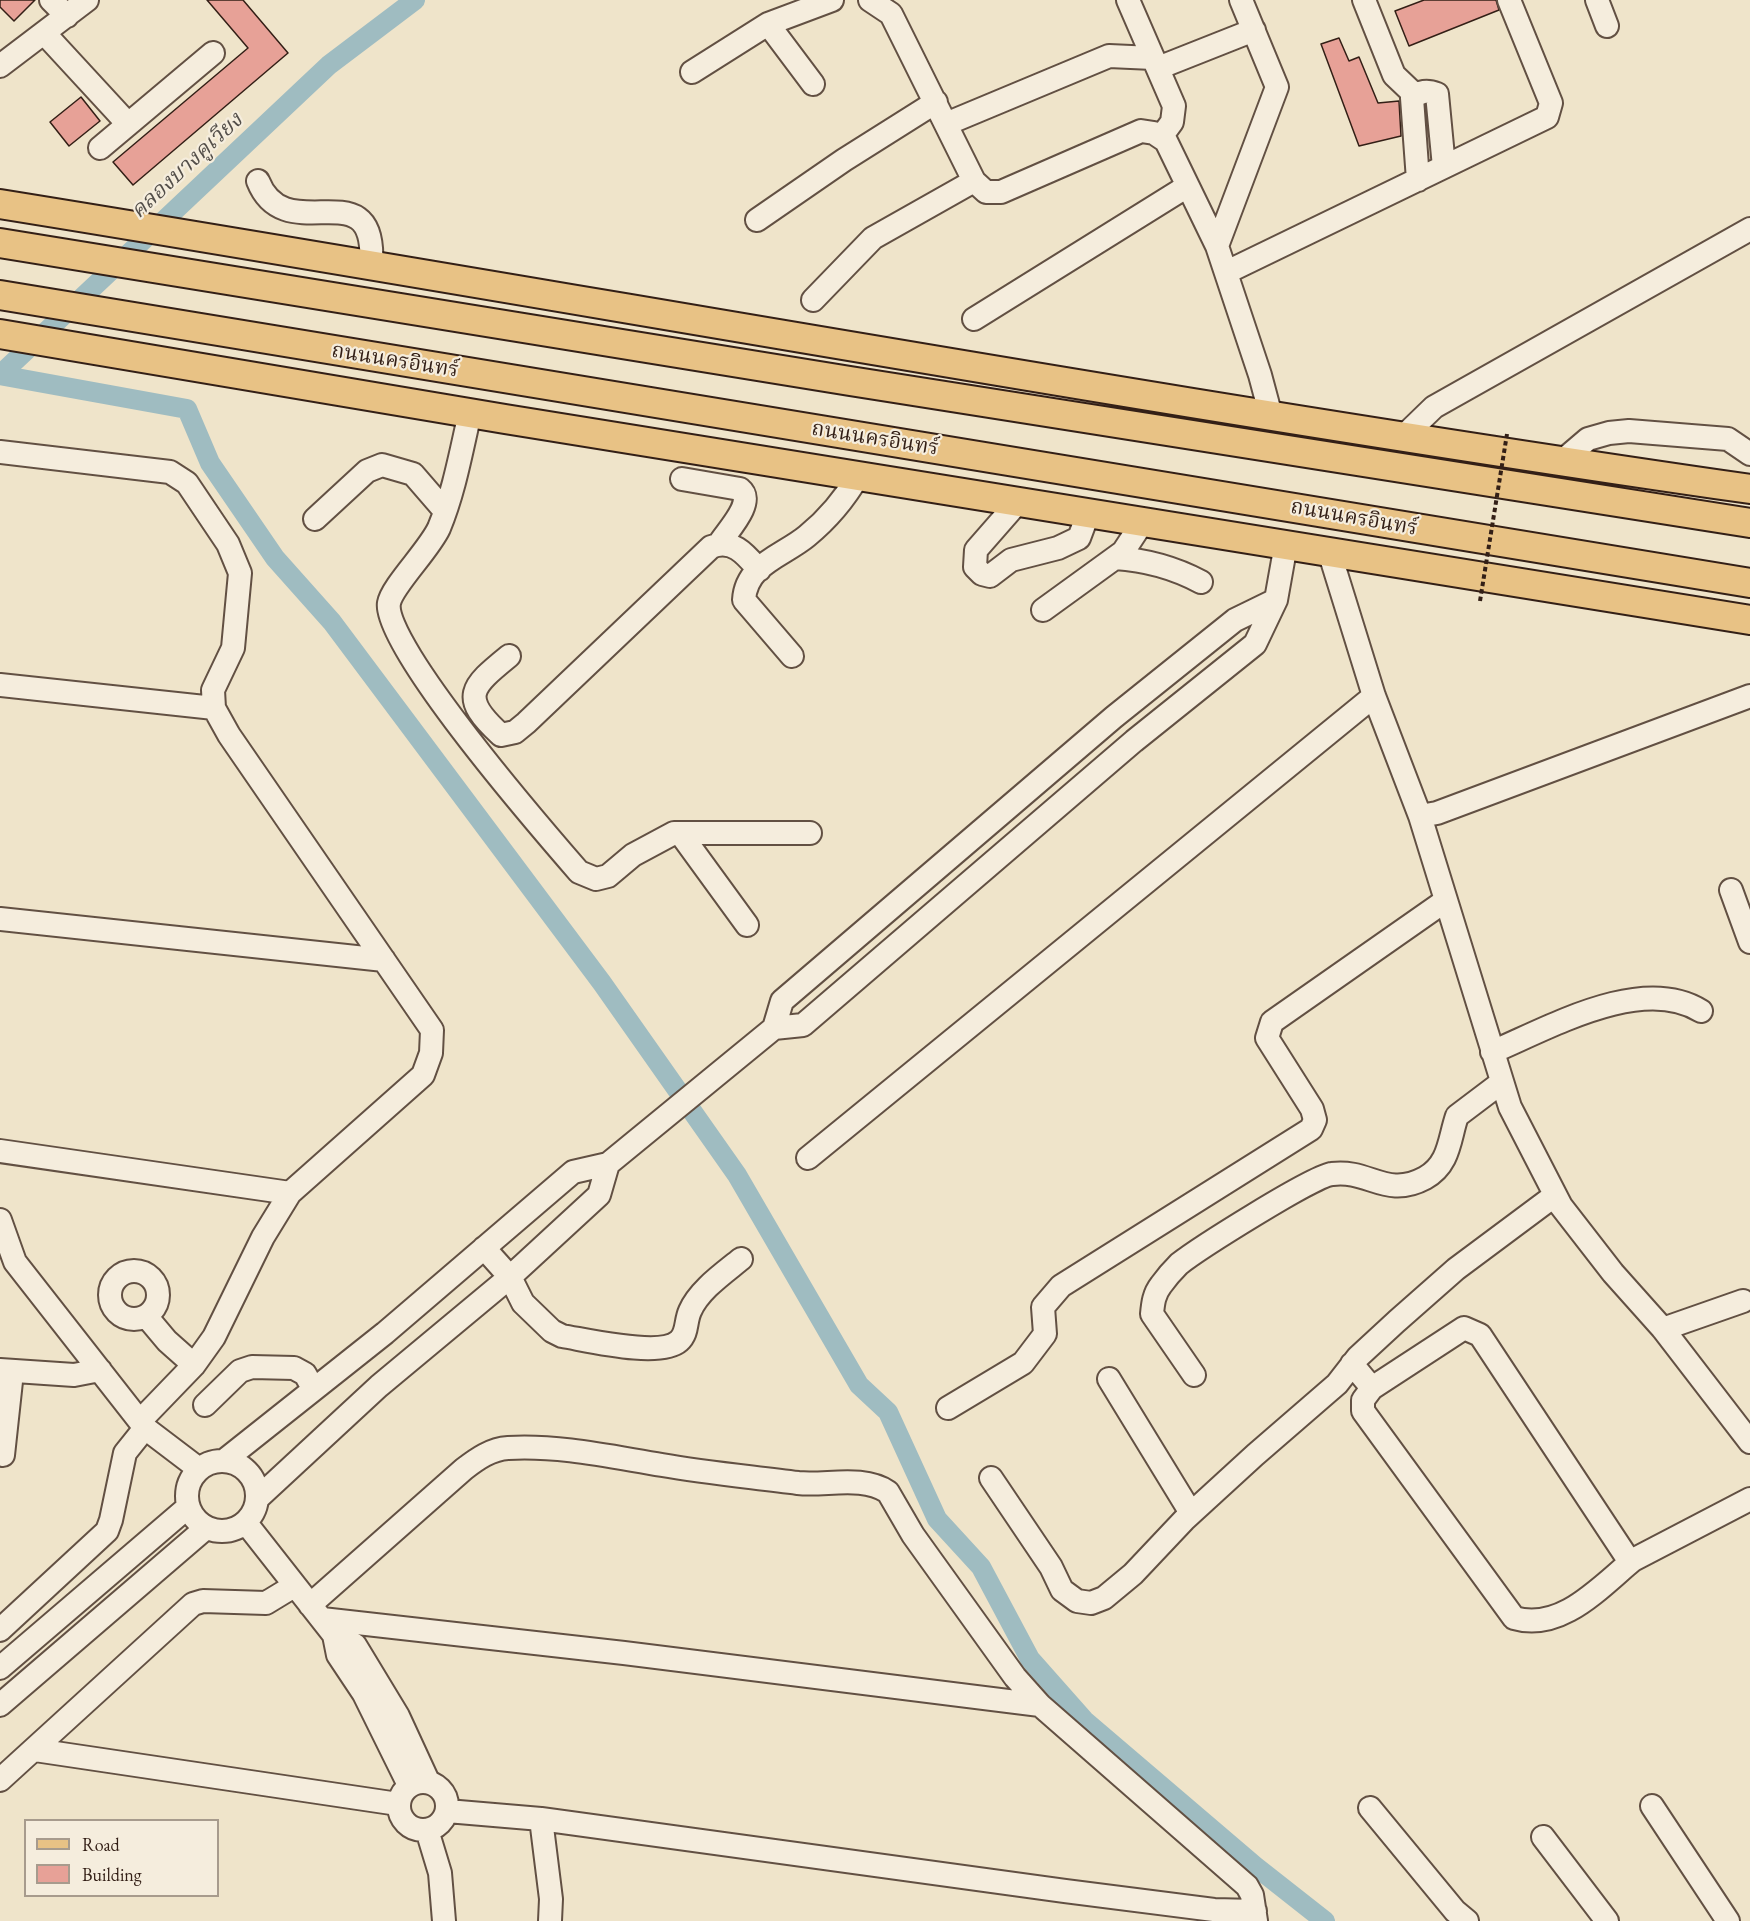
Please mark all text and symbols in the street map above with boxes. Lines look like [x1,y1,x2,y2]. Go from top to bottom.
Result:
water label: คลองบางคูเวียง [126,107,248,225]
street label: ถนนนครอินทร์ [330,339,460,383]
street label: ถนนนครอินทร์ [810,417,940,461]
street label: ถนนนครอินทร์ [1289,494,1419,542]
legend [24,1819,219,1897]
text: Road [82,1833,120,1856]
text: Building [82,1863,142,1886]

